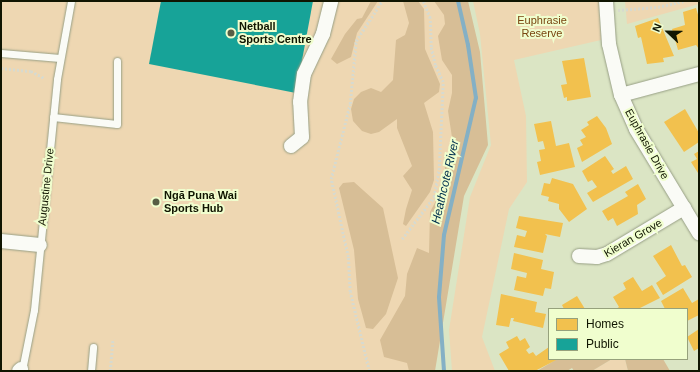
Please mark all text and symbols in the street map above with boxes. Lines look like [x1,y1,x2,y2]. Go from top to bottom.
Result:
north arrow [648,12,688,52]
park label: Euphrasie Reserve [517,14,567,40]
place label: Netball Sports Centre [239,20,312,46]
text: N [650,22,664,33]
marker: Netball Sports Centre [226,28,236,38]
street label: Euphrasie Drive [622,107,672,181]
water label: Heathcote River [429,138,463,226]
street label: Augustine Drive [35,148,57,226]
place label: Ngā Puna Wai Sports Hub [164,189,237,215]
marker: Ngā Puna Wai Sports Hub [151,197,161,207]
street label: Kieran Grove [602,216,664,260]
legend [548,308,688,360]
text: Homes [586,317,624,331]
text: Public [586,337,619,351]

